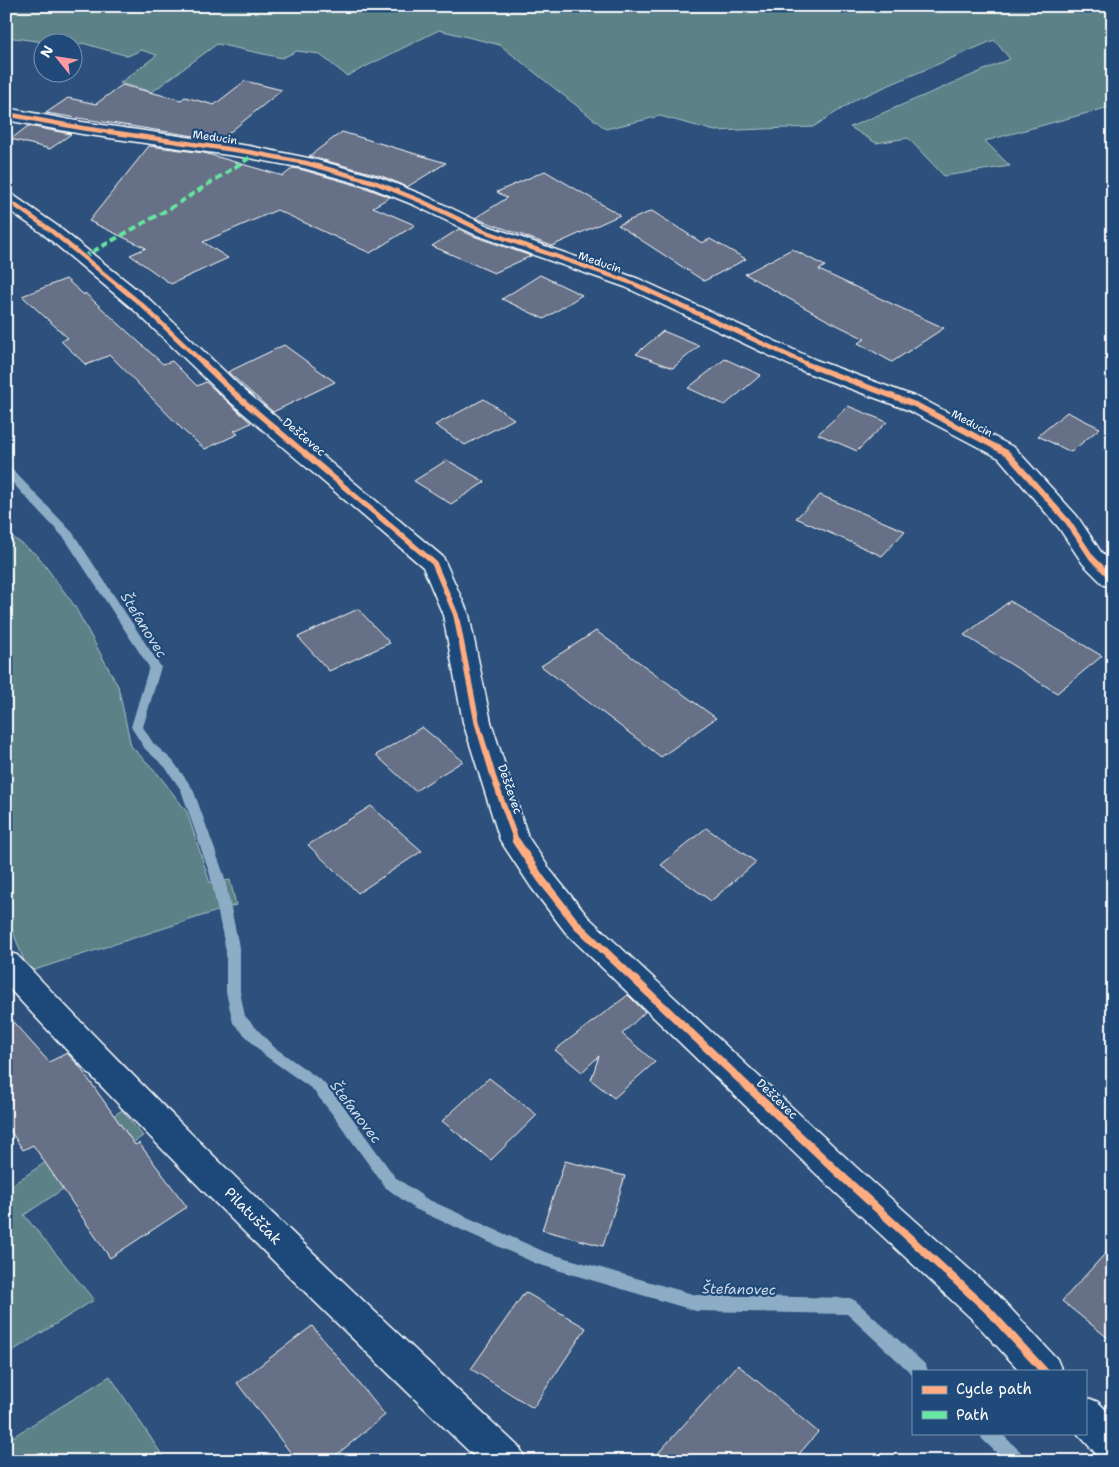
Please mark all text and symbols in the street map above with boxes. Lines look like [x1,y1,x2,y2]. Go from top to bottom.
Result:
north arrow [32,32,82,82]
text: N [36,42,57,61]
street label: Meducin [192,127,238,148]
street label: Meducin [576,248,624,277]
street label: Meducin [949,406,995,441]
street label: Deščevec [279,414,329,460]
water label: Štefanovec [117,589,171,661]
street label: Deščevec [494,762,526,816]
street label: Deščevec [753,1075,801,1123]
water label: Štefanovec [327,1077,385,1147]
street label: Pilatuščak [220,1183,286,1249]
water label: Štefanovec [702,1279,776,1299]
legend [912,1370,1086,1434]
text: Cycle path [956,1379,1032,1399]
text: Path [956,1405,989,1425]

